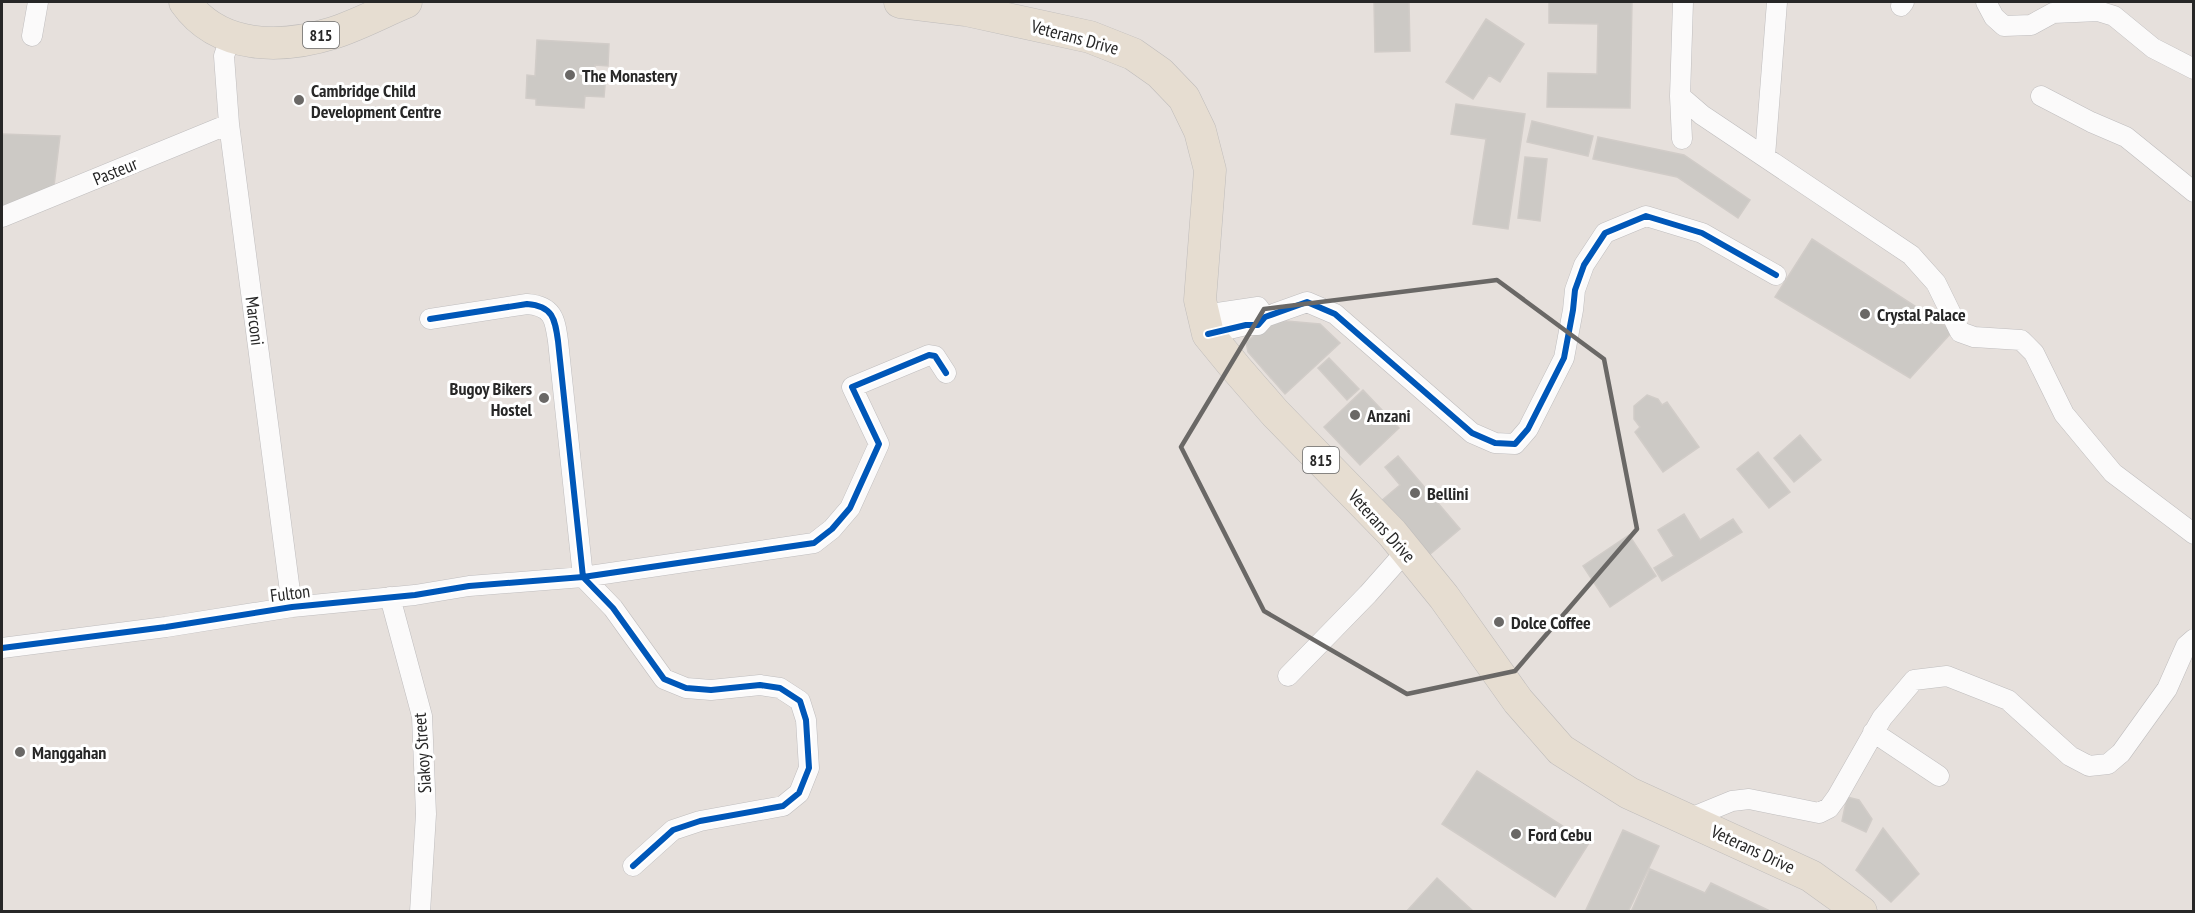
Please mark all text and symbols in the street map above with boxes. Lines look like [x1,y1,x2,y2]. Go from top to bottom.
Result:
street label: Veterans Drive [1028,14,1121,60]
road number: 815 [303,22,339,48]
place label: The Monastery [582,64,678,87]
marker: The Monastery [563,68,577,82]
place label: Cambridge Child Development Centre [311,79,442,123]
marker: Cambridge Child Development Centre [292,93,306,107]
street label: Pasteur [89,152,141,190]
street label: Marconi [241,295,269,347]
place label: Crystal Palace [1877,303,1966,326]
marker: Crystal Palace [1858,307,1872,321]
place label: Bugoy Bikers Hostel [450,377,533,421]
marker: Bugoy Bikers Hostel [537,391,551,405]
place label: Anzani [1366,404,1411,427]
marker: Anzani [1348,408,1362,422]
road number: 815 [1303,447,1339,473]
place label: Bellini [1427,482,1468,505]
street label: Veterans Drive [1343,484,1421,567]
marker: Bellini [1408,486,1422,500]
street label: Fulton [269,579,311,607]
place label: Dolce Coffee [1511,611,1591,634]
marker: Dolce Coffee [1492,615,1506,629]
street label: Siakoy Street [408,712,436,794]
place label: Manggahan [32,741,106,764]
marker: Manggahan [13,745,27,759]
street label: Veterans Drive [1707,819,1799,878]
place label: Ford Cebu [1528,823,1592,846]
marker: Ford Cebu [1509,827,1523,841]

